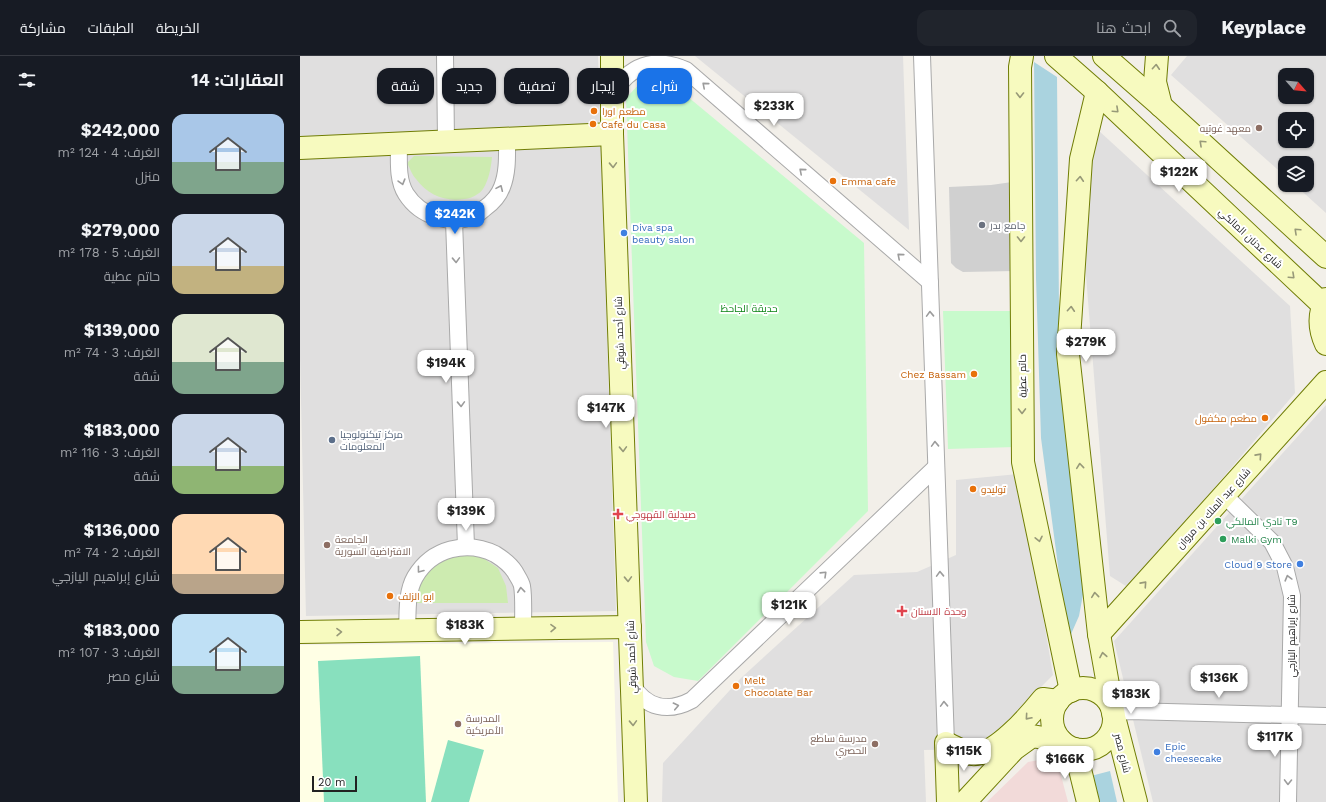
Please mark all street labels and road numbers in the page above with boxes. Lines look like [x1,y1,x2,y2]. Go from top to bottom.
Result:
street label: شارع عدنان المالكي [1215,206,1285,272]
street label: شارع أحمد شوقي [612,296,628,370]
street label: حاتم عطية [1017,354,1030,398]
street label: شارع عبد الملك بن مروان [1174,466,1253,552]
street label: شارع إبراهيم اليازجي [1286,594,1299,678]
street label: شارع أحمد شوقي [624,620,640,694]
street label: شارع مصر [1111,731,1133,774]

